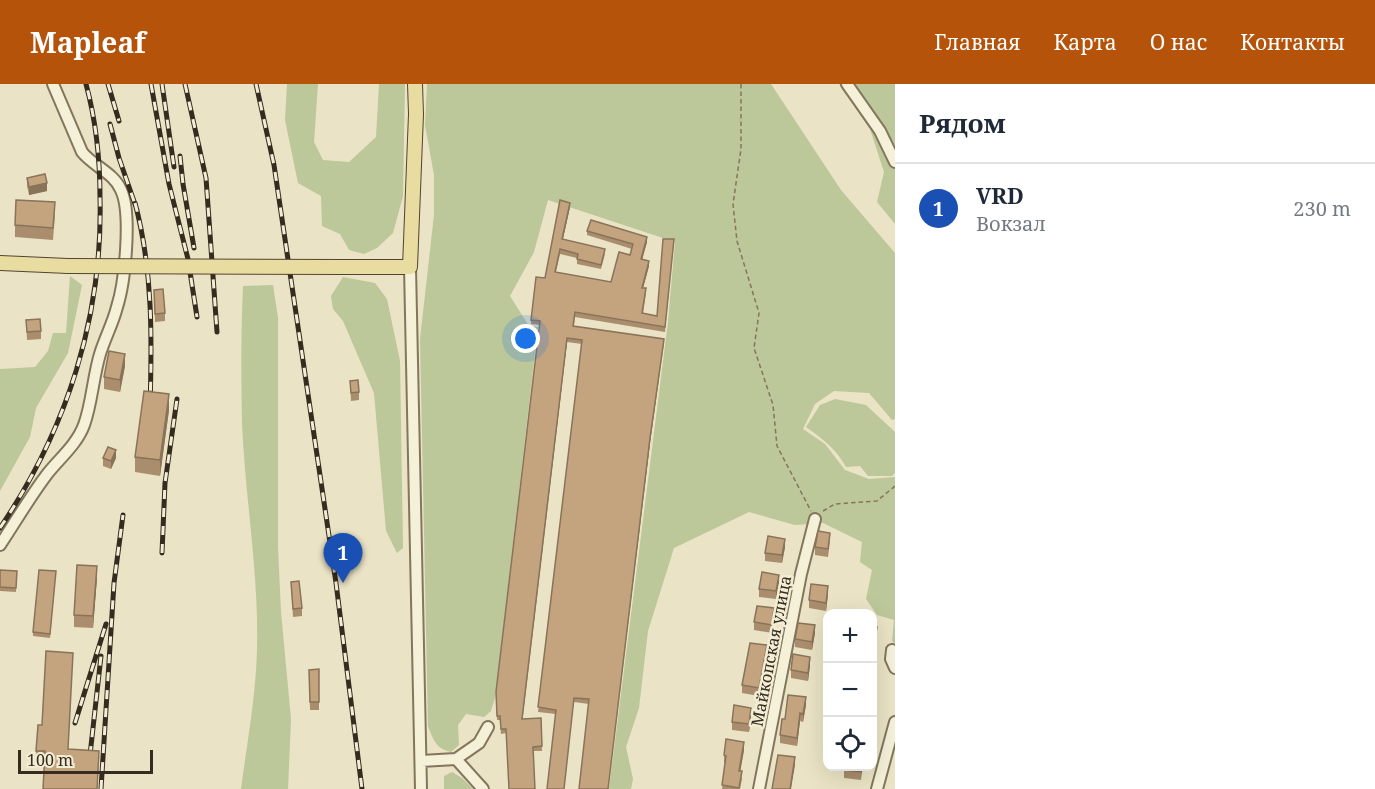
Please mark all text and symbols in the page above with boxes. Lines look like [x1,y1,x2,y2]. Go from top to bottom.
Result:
text: Mapleaf [30,23,146,61]
text: Главная [934,28,1021,56]
text: Карта [1054,28,1117,56]
text: О нас [1150,28,1207,56]
text: Контакты [1240,28,1345,56]
text: Рядом [919,105,1006,141]
text: VRD [976,180,1024,210]
text: 1 [933,195,944,222]
text: 230 m [1293,195,1351,222]
text: Вокзал [976,210,1046,237]
your location [511,324,540,353]
pin: 1 [324,534,362,583]
street label: Майкопская улица [746,573,796,729]
map controls [823,609,877,771]
button: + [823,609,877,663]
button: − [823,663,877,717]
button: locate [823,717,877,771]
scale bar [18,747,153,774]
text: 100 m [27,749,73,771]

